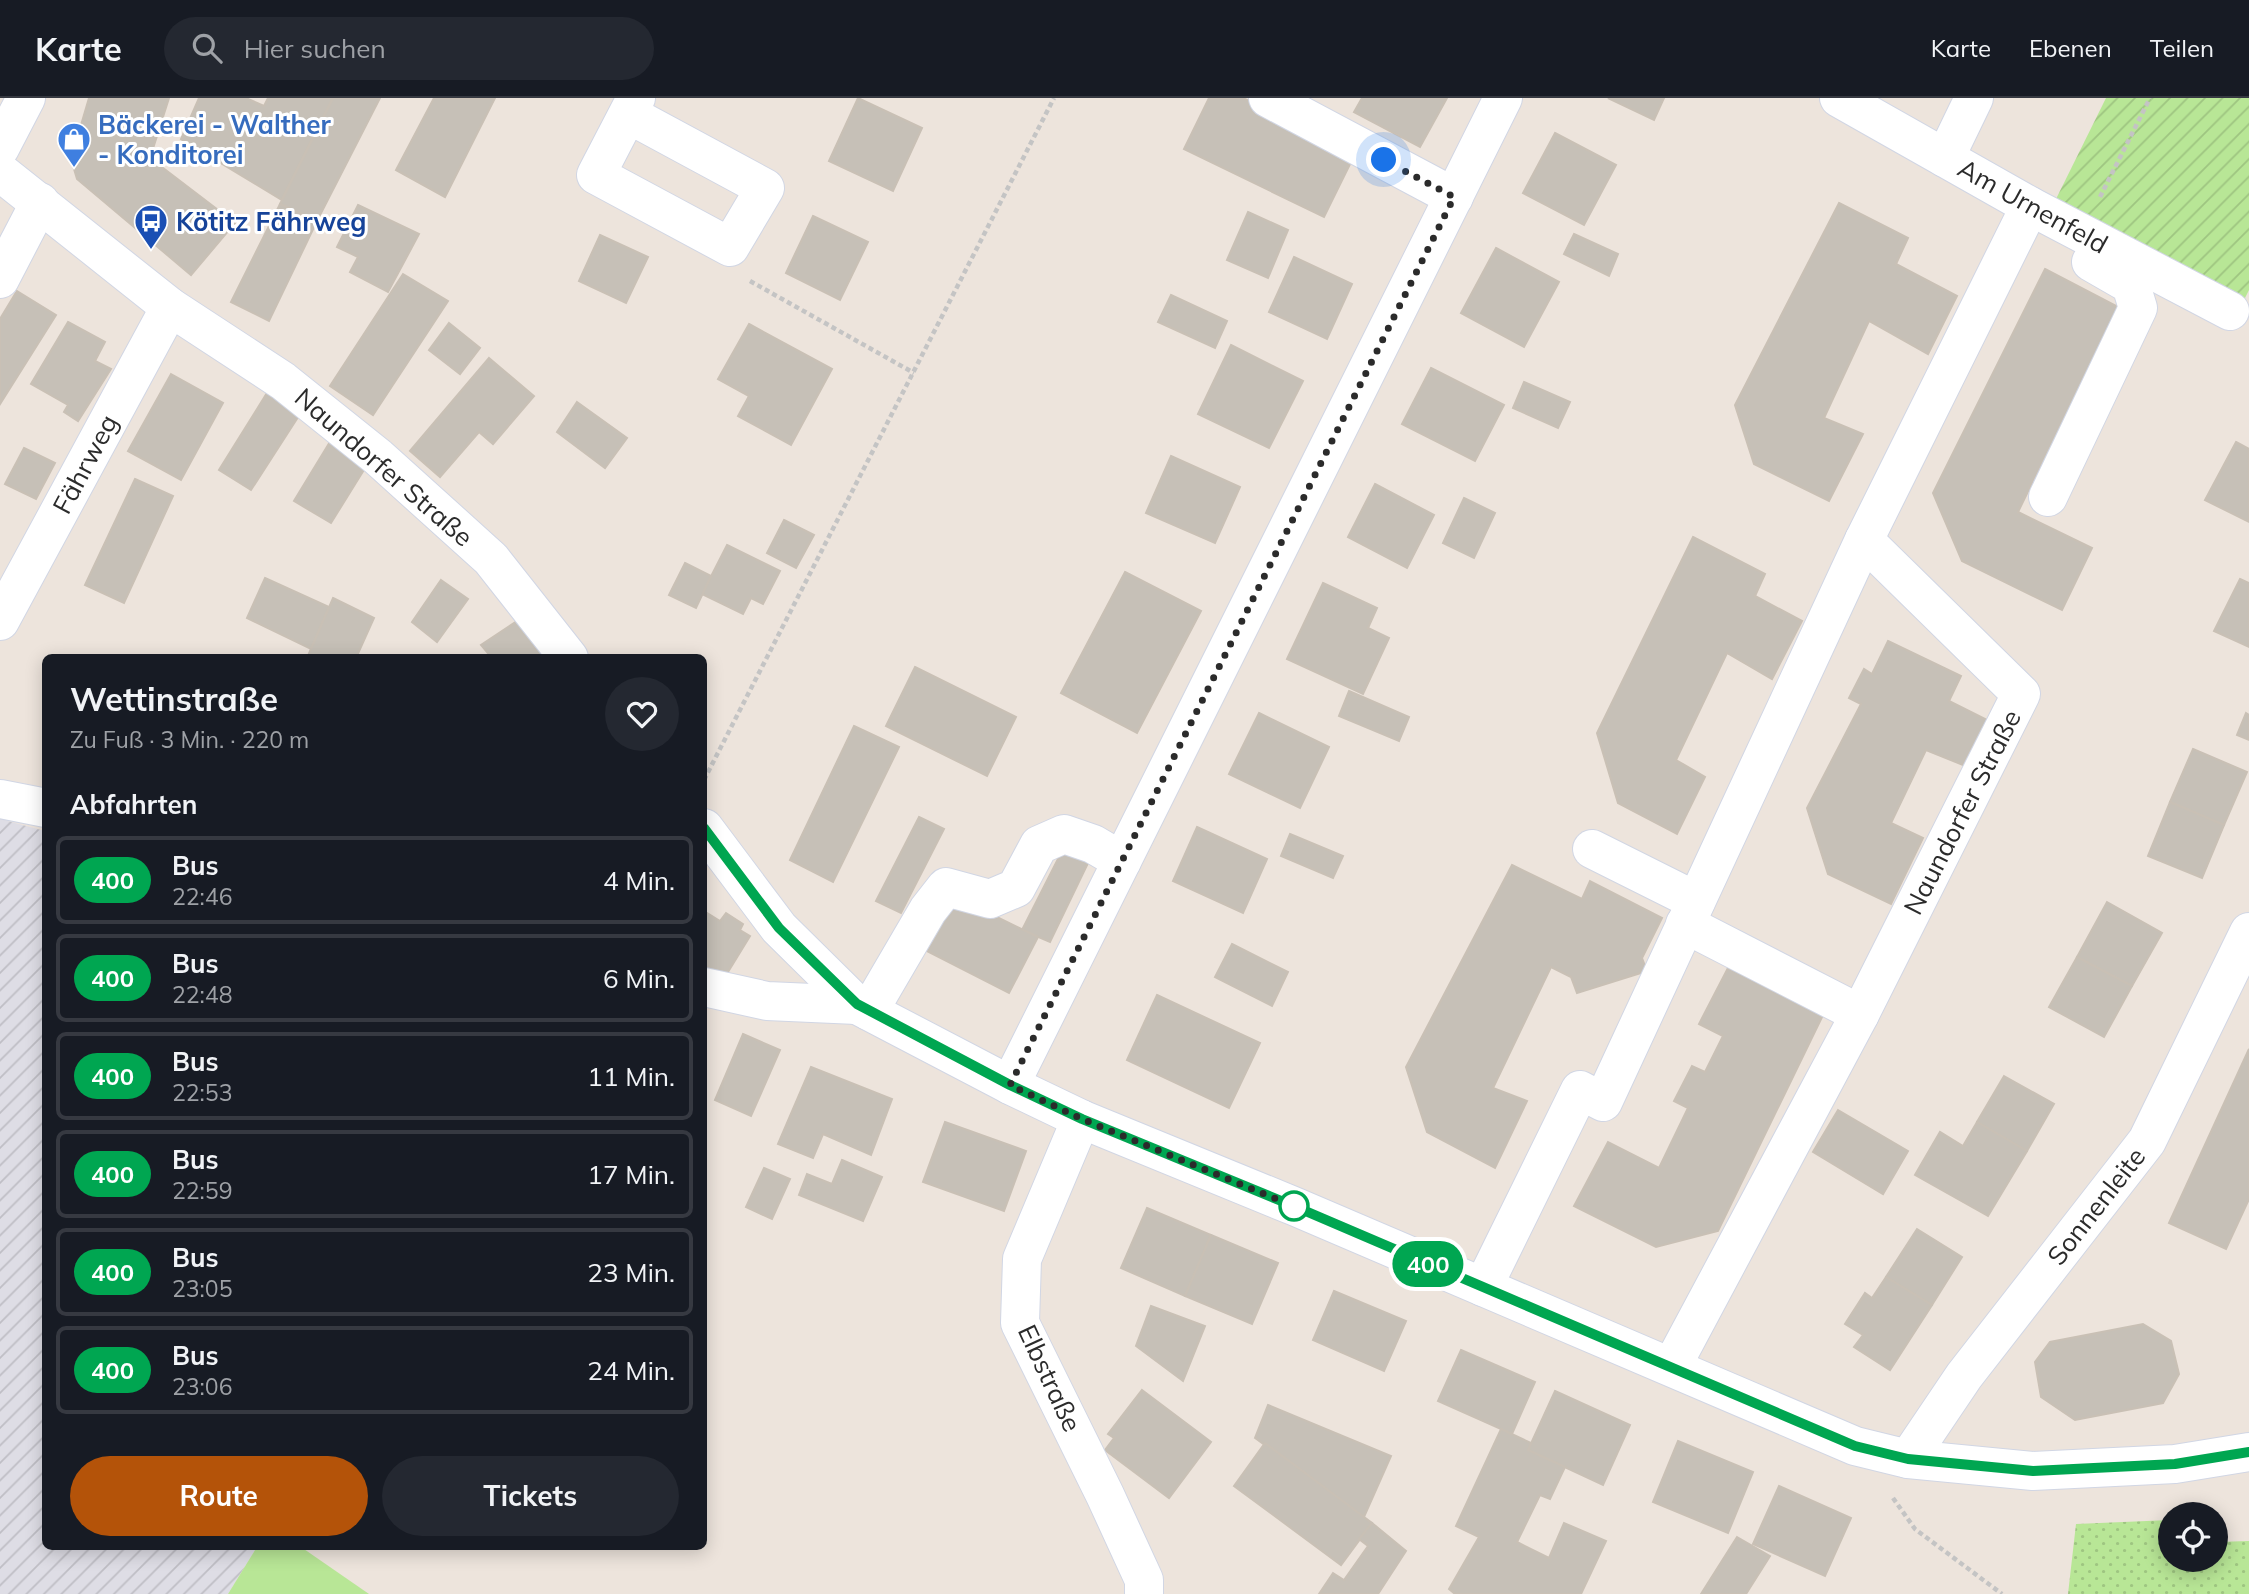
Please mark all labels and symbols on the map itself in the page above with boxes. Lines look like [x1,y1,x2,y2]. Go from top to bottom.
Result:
place label: Bäckerei - Walther - Konditorei [98,108,331,171]
shop icon: Bäckerei - Walther - Konditorei [55,120,93,169]
your location [1366,142,1401,177]
street label: Am Urnenfeld [1952,151,2114,261]
bus stop icon: Kötitz Fährweg [132,202,170,251]
place label: Kötitz Fährweg [176,205,366,238]
street label: Naundorfer Straße [288,381,480,553]
street label: Fährweg [45,409,125,519]
street label: Naundorfer Straße [1896,704,2028,920]
street label: Sonnenleite [2040,1140,2152,1272]
unlabelled marker [1279,1191,1309,1221]
line badge: 400 [1388,1241,1468,1287]
street label: Elbstraße [1011,1319,1089,1437]

